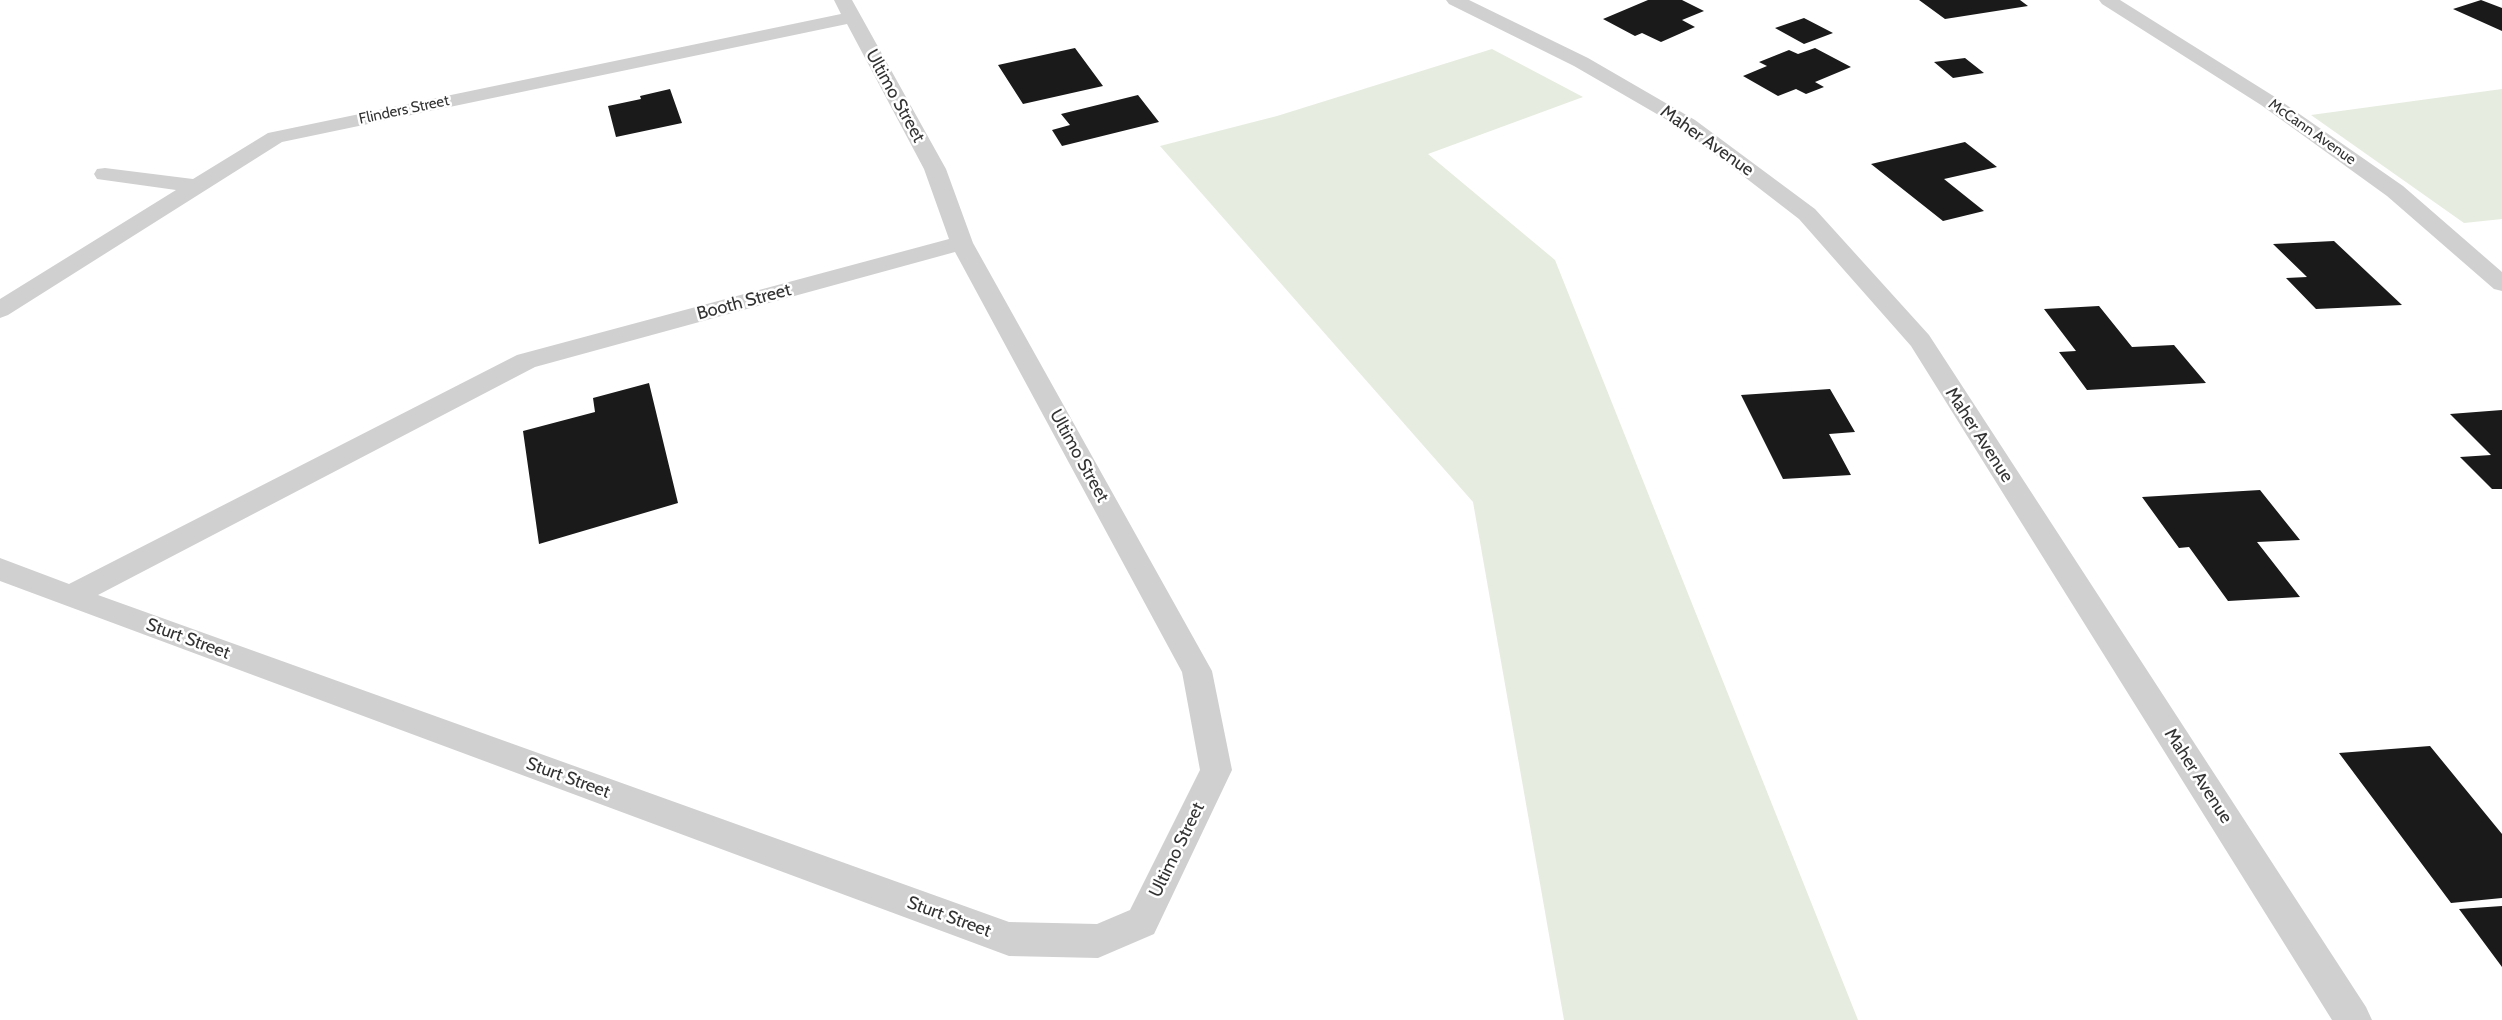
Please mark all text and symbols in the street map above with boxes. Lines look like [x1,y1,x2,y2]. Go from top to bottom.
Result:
street label: Ultimo Street [861,46,929,146]
street label: Flinders Street [357,92,451,128]
street label: McCann Avenue [2265,95,2359,169]
street label: Maher Avenue [1656,101,1758,181]
street label: Booth Street [695,279,793,325]
street label: Maher Avenue [1940,383,2018,487]
street label: Ultimo Street [1045,406,1113,506]
street label: Sturt Street [143,614,233,664]
street label: Maher Avenue [2159,724,2237,828]
street label: Sturt Street [523,753,613,803]
street label: Ultimo Street [1145,799,1209,901]
street label: Sturt Street [904,892,994,942]

